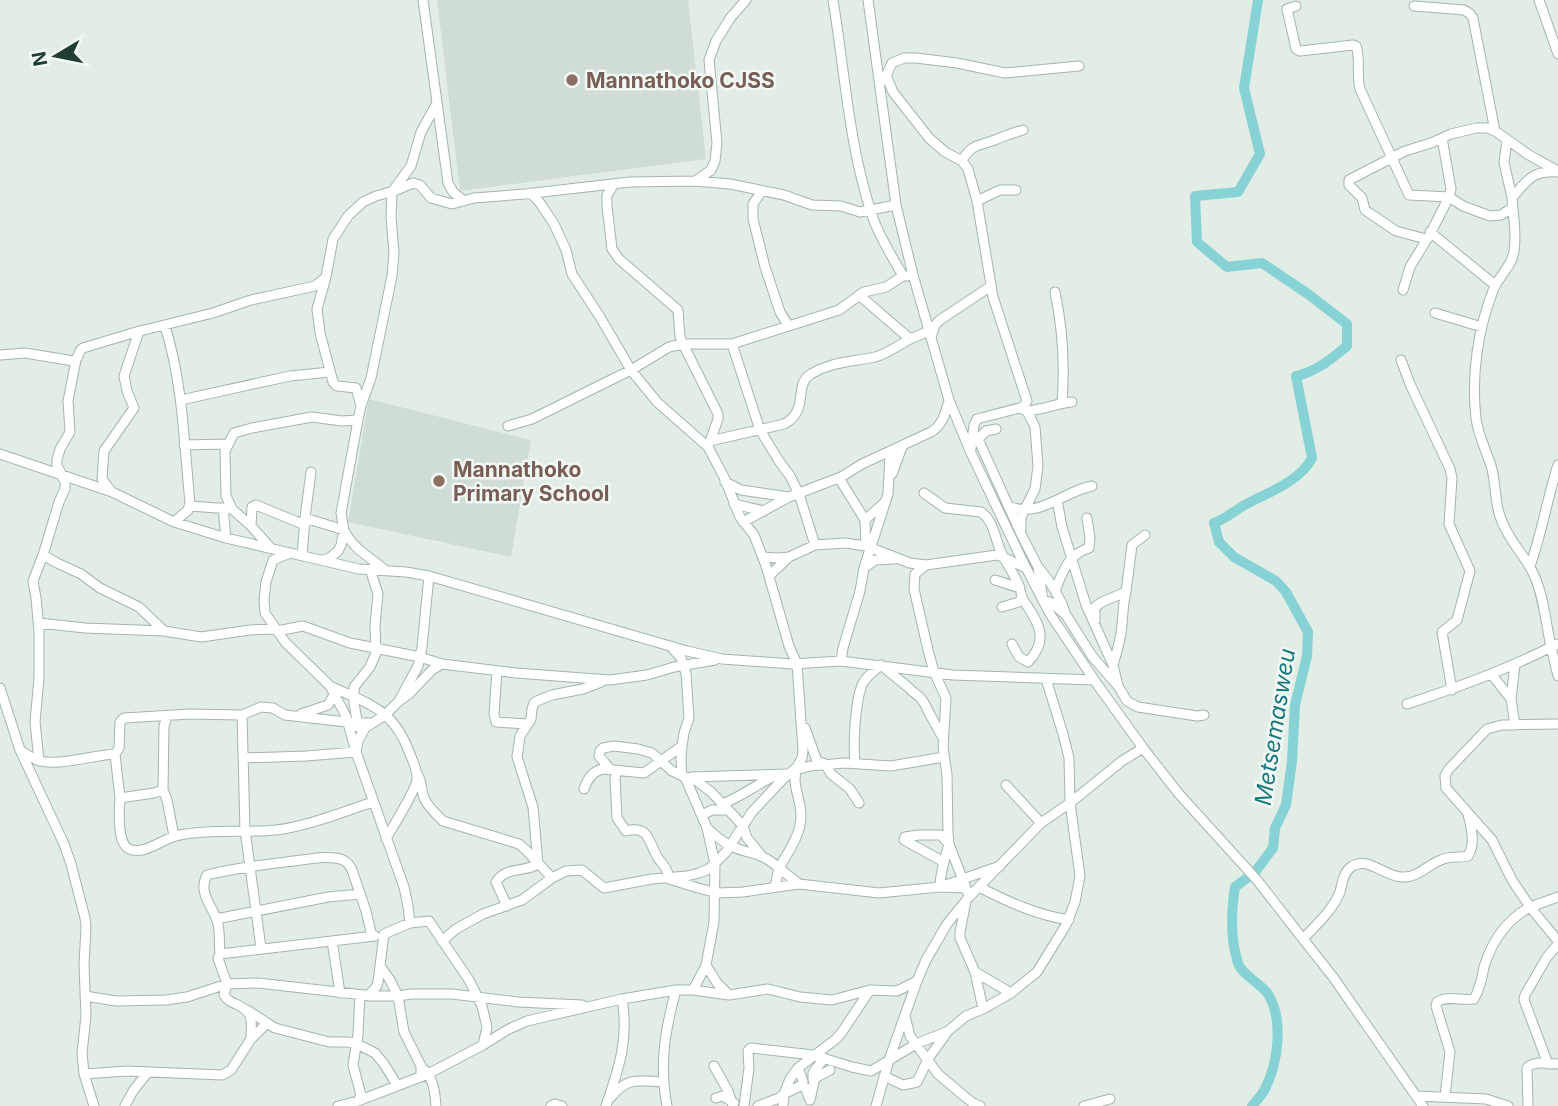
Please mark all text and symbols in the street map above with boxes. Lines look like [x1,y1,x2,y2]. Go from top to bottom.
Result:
north arrow [21,21,91,91]
text: N [27,50,52,68]
place label: Mannathoko CJSS [586,68,775,93]
marker: Mannathoko CJSS [564,72,580,88]
place label: Mannathoko Primary School [453,457,610,506]
marker: Mannathoko Primary School [431,473,447,489]
water label: Metsemasweu [1249,647,1301,807]

